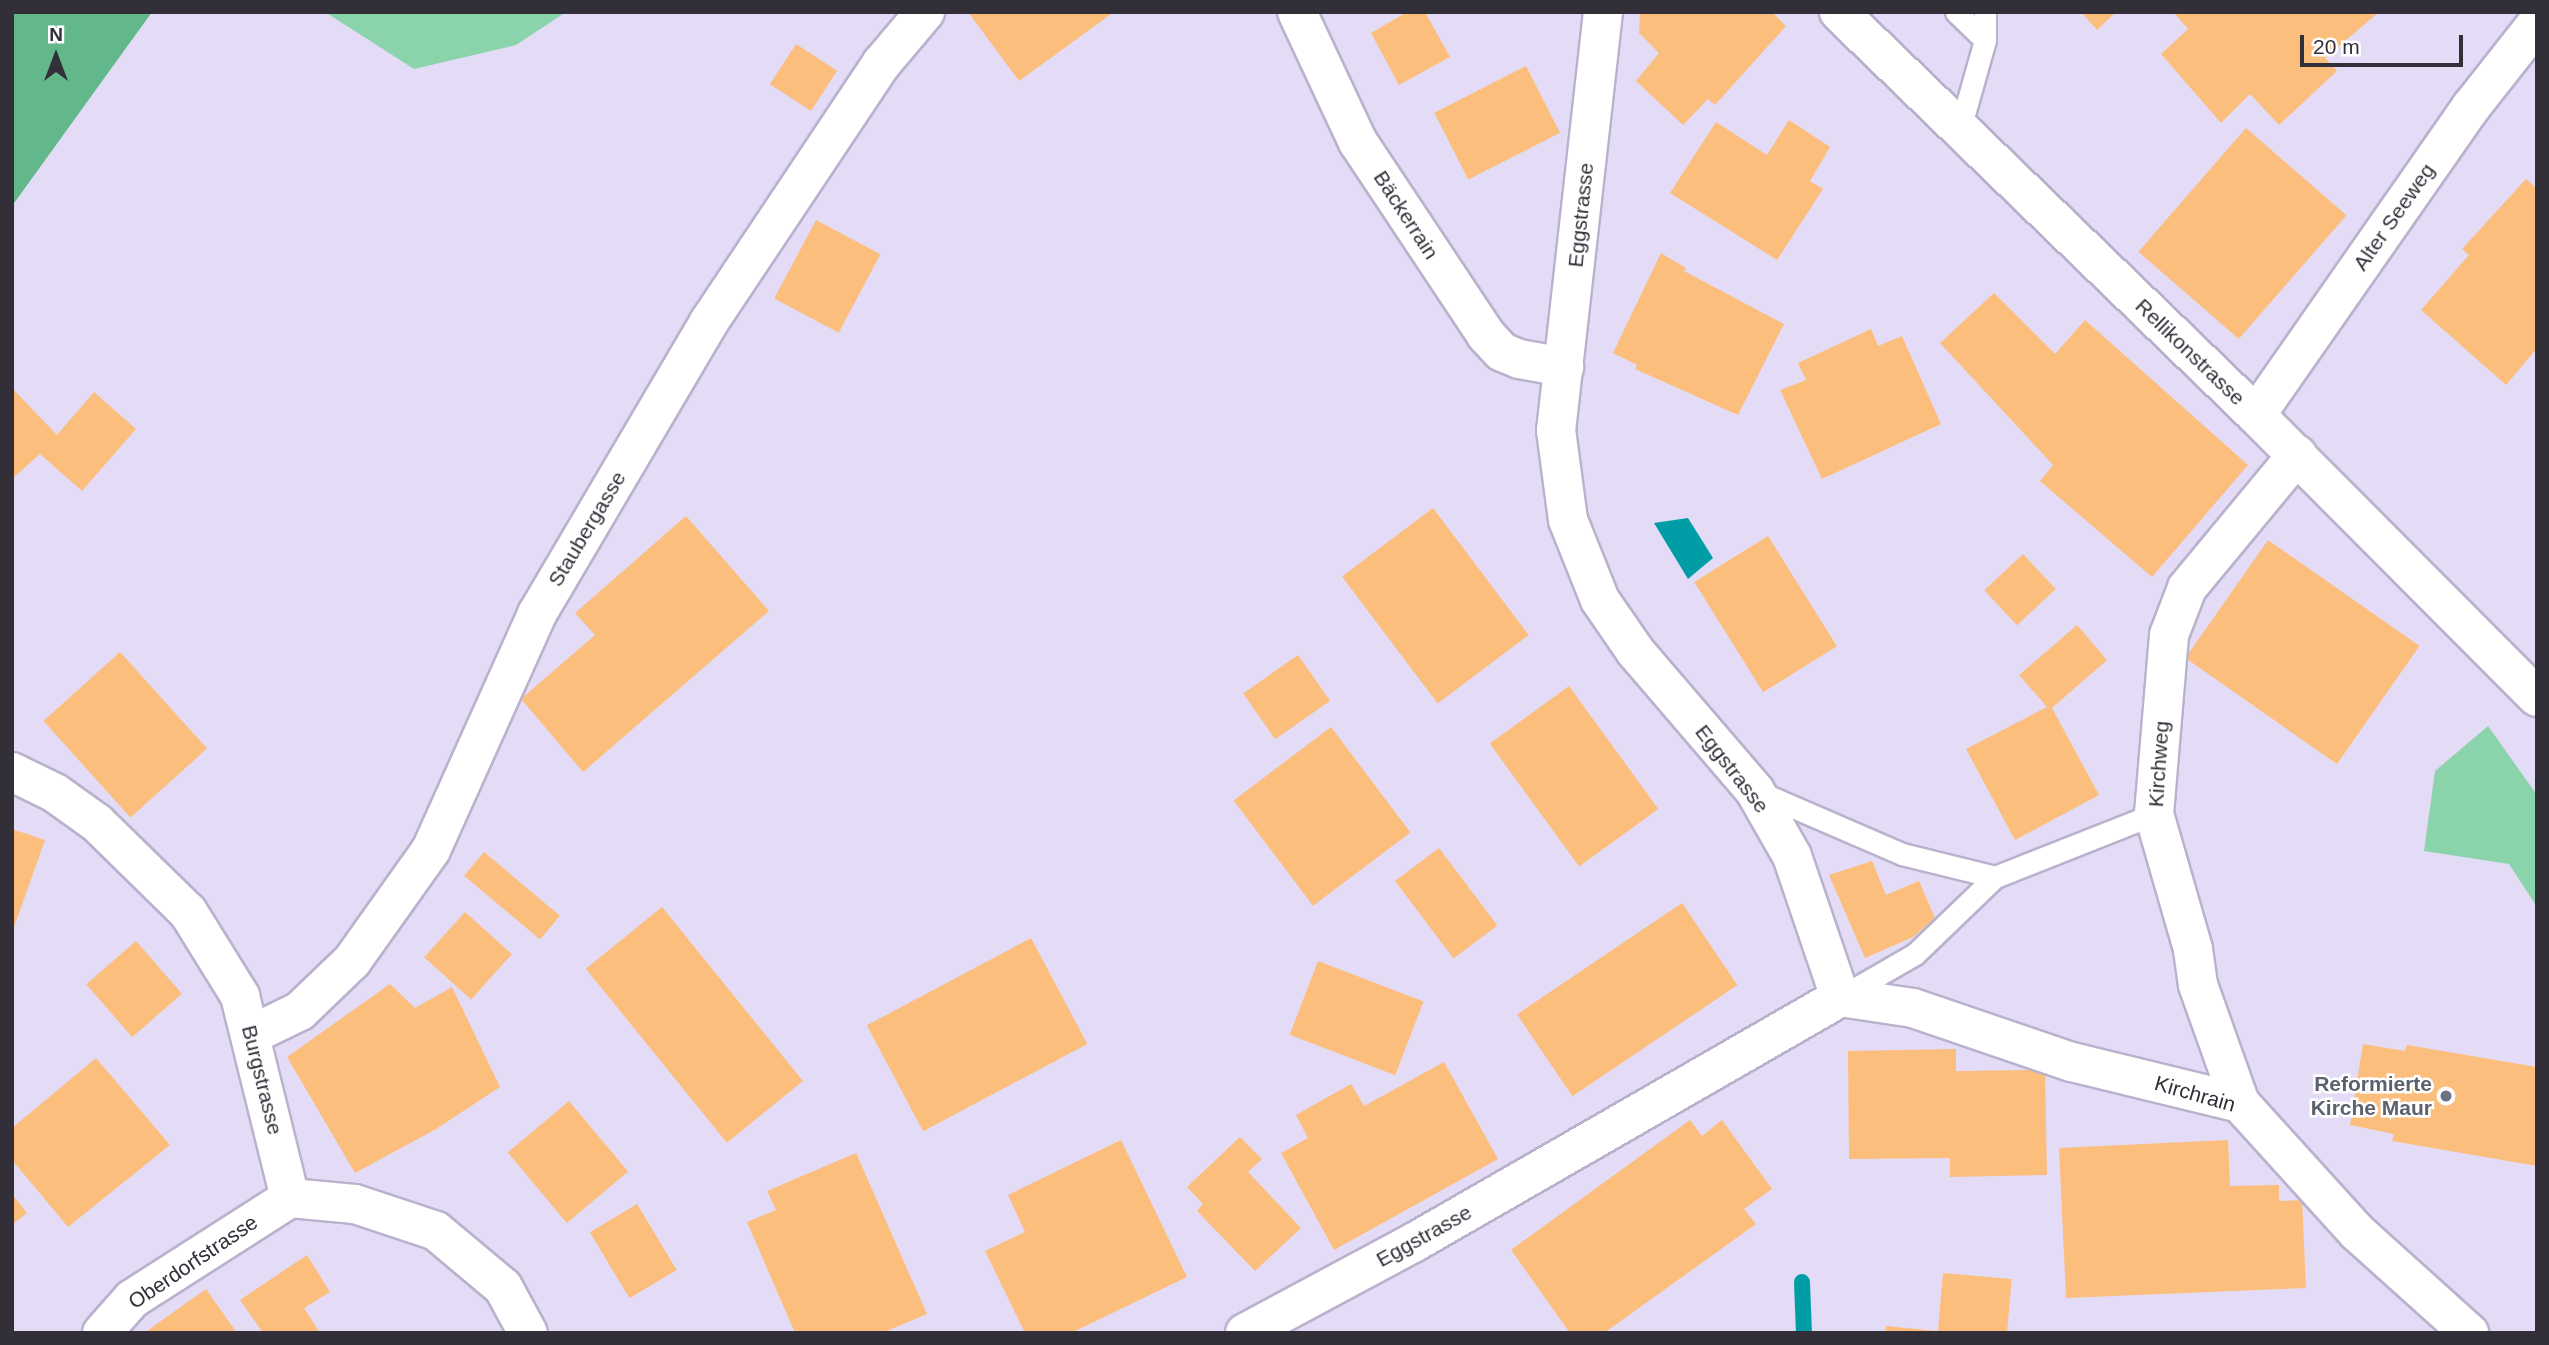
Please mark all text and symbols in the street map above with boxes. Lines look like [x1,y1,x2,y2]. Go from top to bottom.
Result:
north arrow [21,21,91,91]
scale bar [2304,21,2467,65]
text: N [49,24,63,45]
text: 20 m [2313,35,2360,58]
street label: Alter Seeweg [2348,159,2440,275]
street label: Eggstrasse [1563,161,1599,269]
street label: Bäckerrain [1368,166,1444,264]
street label: Rellikonstrasse [2130,293,2250,411]
street label: Staubergasse [543,467,631,591]
street label: Eggstrasse [1690,720,1774,818]
street label: Kirchweg [2143,720,2175,808]
street label: Burgstrasse [236,1023,288,1137]
street label: Kirchrain [2152,1070,2238,1118]
place label: Reformierte Kirche Maur [2311,1071,2432,1121]
marker: Reformierte Kirche Maur [2438,1088,2454,1104]
street label: Eggstrasse [1372,1200,1476,1272]
street label: Oberdorfstrasse [124,1209,262,1315]

